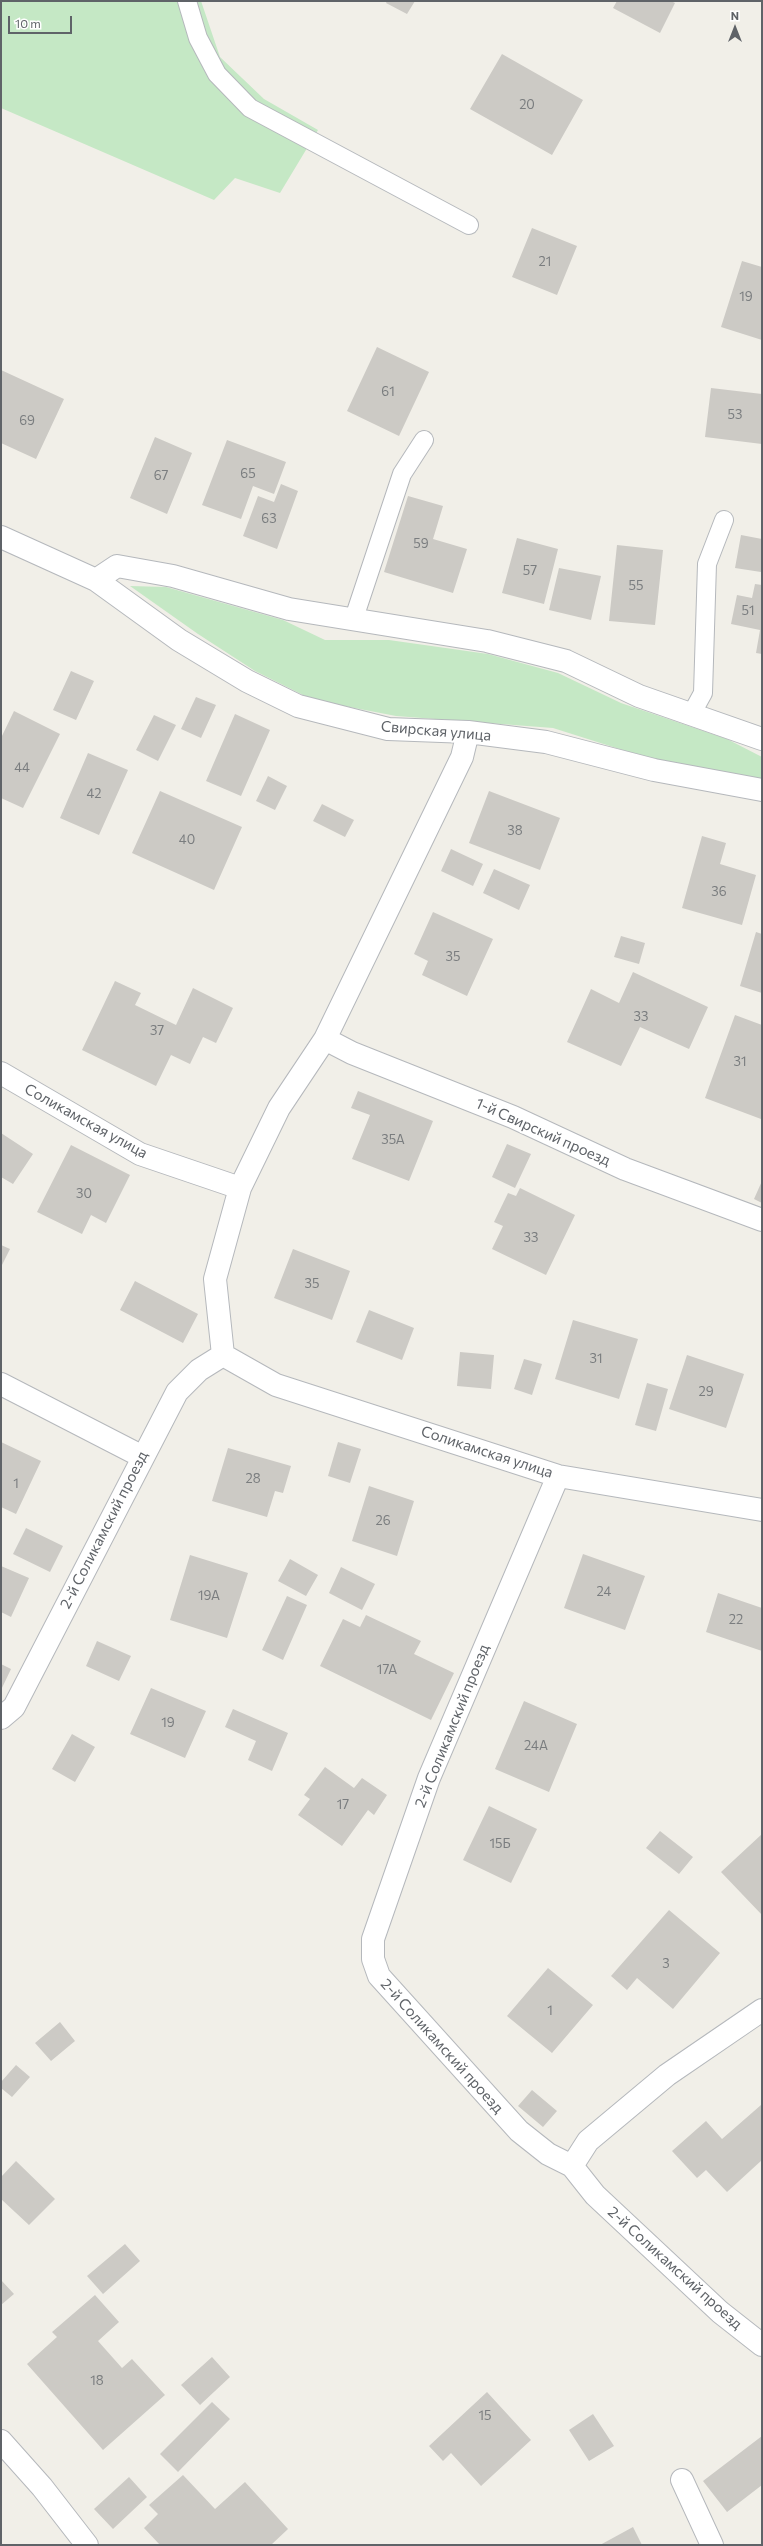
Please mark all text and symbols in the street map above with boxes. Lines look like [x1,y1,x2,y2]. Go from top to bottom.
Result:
scale bar [10,8,74,34]
north arrow [715,8,755,48]
text: N [731,9,739,22]
text: 10 m [15,16,41,30]
house number: 20 [519,97,535,113]
house number: 21 [539,254,551,270]
house number: 19 [739,289,753,305]
house number: 61 [381,384,395,400]
house number: 53 [728,407,742,423]
house number: 69 [19,413,35,429]
house number: 65 [240,466,256,482]
house number: 67 [154,468,168,484]
house number: 63 [261,511,277,527]
house number: 59 [413,536,429,552]
house number: 57 [523,563,537,579]
house number: 55 [629,578,643,594]
house number: 51 [741,603,755,619]
street label: Свирская улица [380,717,492,745]
house number: 44 [14,760,30,776]
house number: 42 [87,786,101,802]
house number: 38 [507,823,523,839]
house number: 40 [179,832,195,848]
house number: 36 [711,884,727,900]
house number: 35 [446,949,460,965]
house number: 33 [634,1009,648,1025]
house number: 37 [150,1023,164,1039]
house number: 31 [734,1054,746,1070]
street label: Соликамская улица [21,1080,151,1162]
street label: 1-й Свирский проезд [473,1094,613,1170]
house number: 35А [381,1132,405,1148]
house number: 30 [76,1186,92,1202]
house number: 33 [524,1230,538,1246]
house number: 35 [305,1276,319,1292]
house number: 31 [590,1351,602,1367]
house number: 29 [698,1384,714,1400]
street label: Соликамская улица [419,1422,555,1482]
street label: 2-й Соликамский проезд [56,1448,152,1612]
house number: 28 [245,1471,261,1487]
house number: 1 [13,1476,19,1492]
house number: 26 [375,1513,391,1529]
house number: 24 [597,1584,611,1600]
house number: 19А [198,1588,220,1604]
house number: 22 [729,1612,743,1628]
street label: 2-й Соликамский проезд [411,1642,493,1810]
house number: 17А [377,1662,397,1678]
house number: 19 [161,1715,175,1731]
house number: 24А [524,1738,548,1754]
house number: 17 [337,1797,349,1813]
house number: 15Б [489,1836,511,1852]
house number: 3 [662,1956,670,1972]
street label: 2-й Соликамский проезд [377,1975,507,2117]
house number: 1 [547,2003,553,2019]
street label: 2-й Соликамский проезд [604,2203,746,2333]
house number: 18 [90,2373,104,2389]
house number: 15 [478,2408,492,2424]

